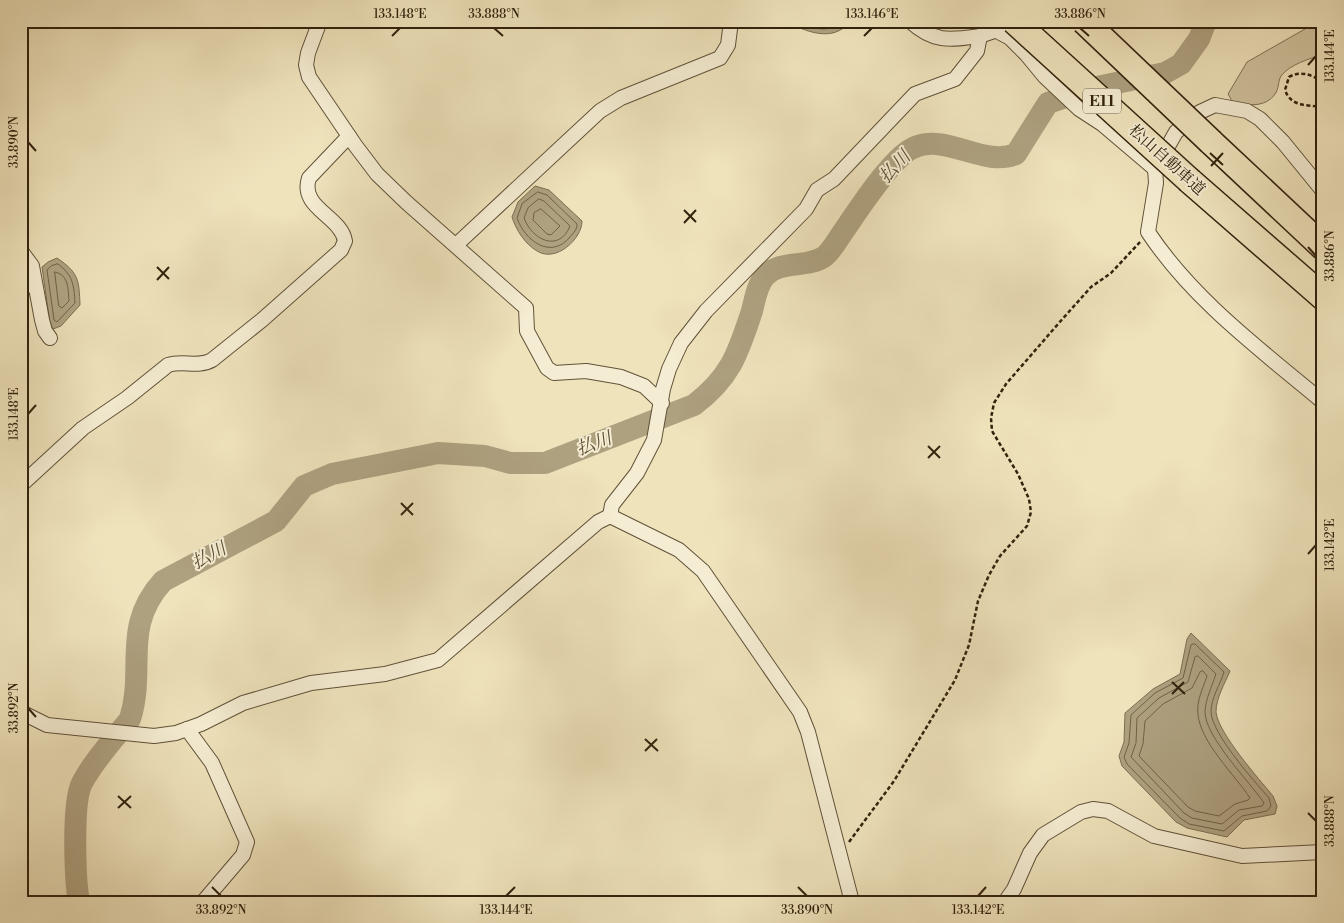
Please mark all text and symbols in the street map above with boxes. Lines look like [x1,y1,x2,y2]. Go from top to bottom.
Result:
text: 133.148°E [373,7,427,22]
text: 33.888°N [468,7,520,22]
text: 133.146°E [845,7,899,22]
text: 33.886°N [1054,7,1106,22]
text: 133.144°E [1323,29,1338,83]
road number: E11 [1083,88,1121,114]
text: 33.890°N [7,116,22,168]
street label: 松山自動車道 [1125,120,1209,200]
water label: 払川 [874,145,917,188]
text: 33.886°N [1323,230,1338,282]
text: 133.148°E [7,387,22,441]
water label: 払川 [573,426,617,461]
text: 133.142°E [1323,519,1338,571]
water label: 払川 [188,536,232,575]
text: 33.892°N [7,683,22,733]
text: 33.888°N [1323,795,1338,847]
text: 33.892°N [196,903,246,918]
text: 133.144°E [479,903,533,918]
text: 33.890°N [781,903,833,918]
text: 133.142°E [952,903,1004,918]

